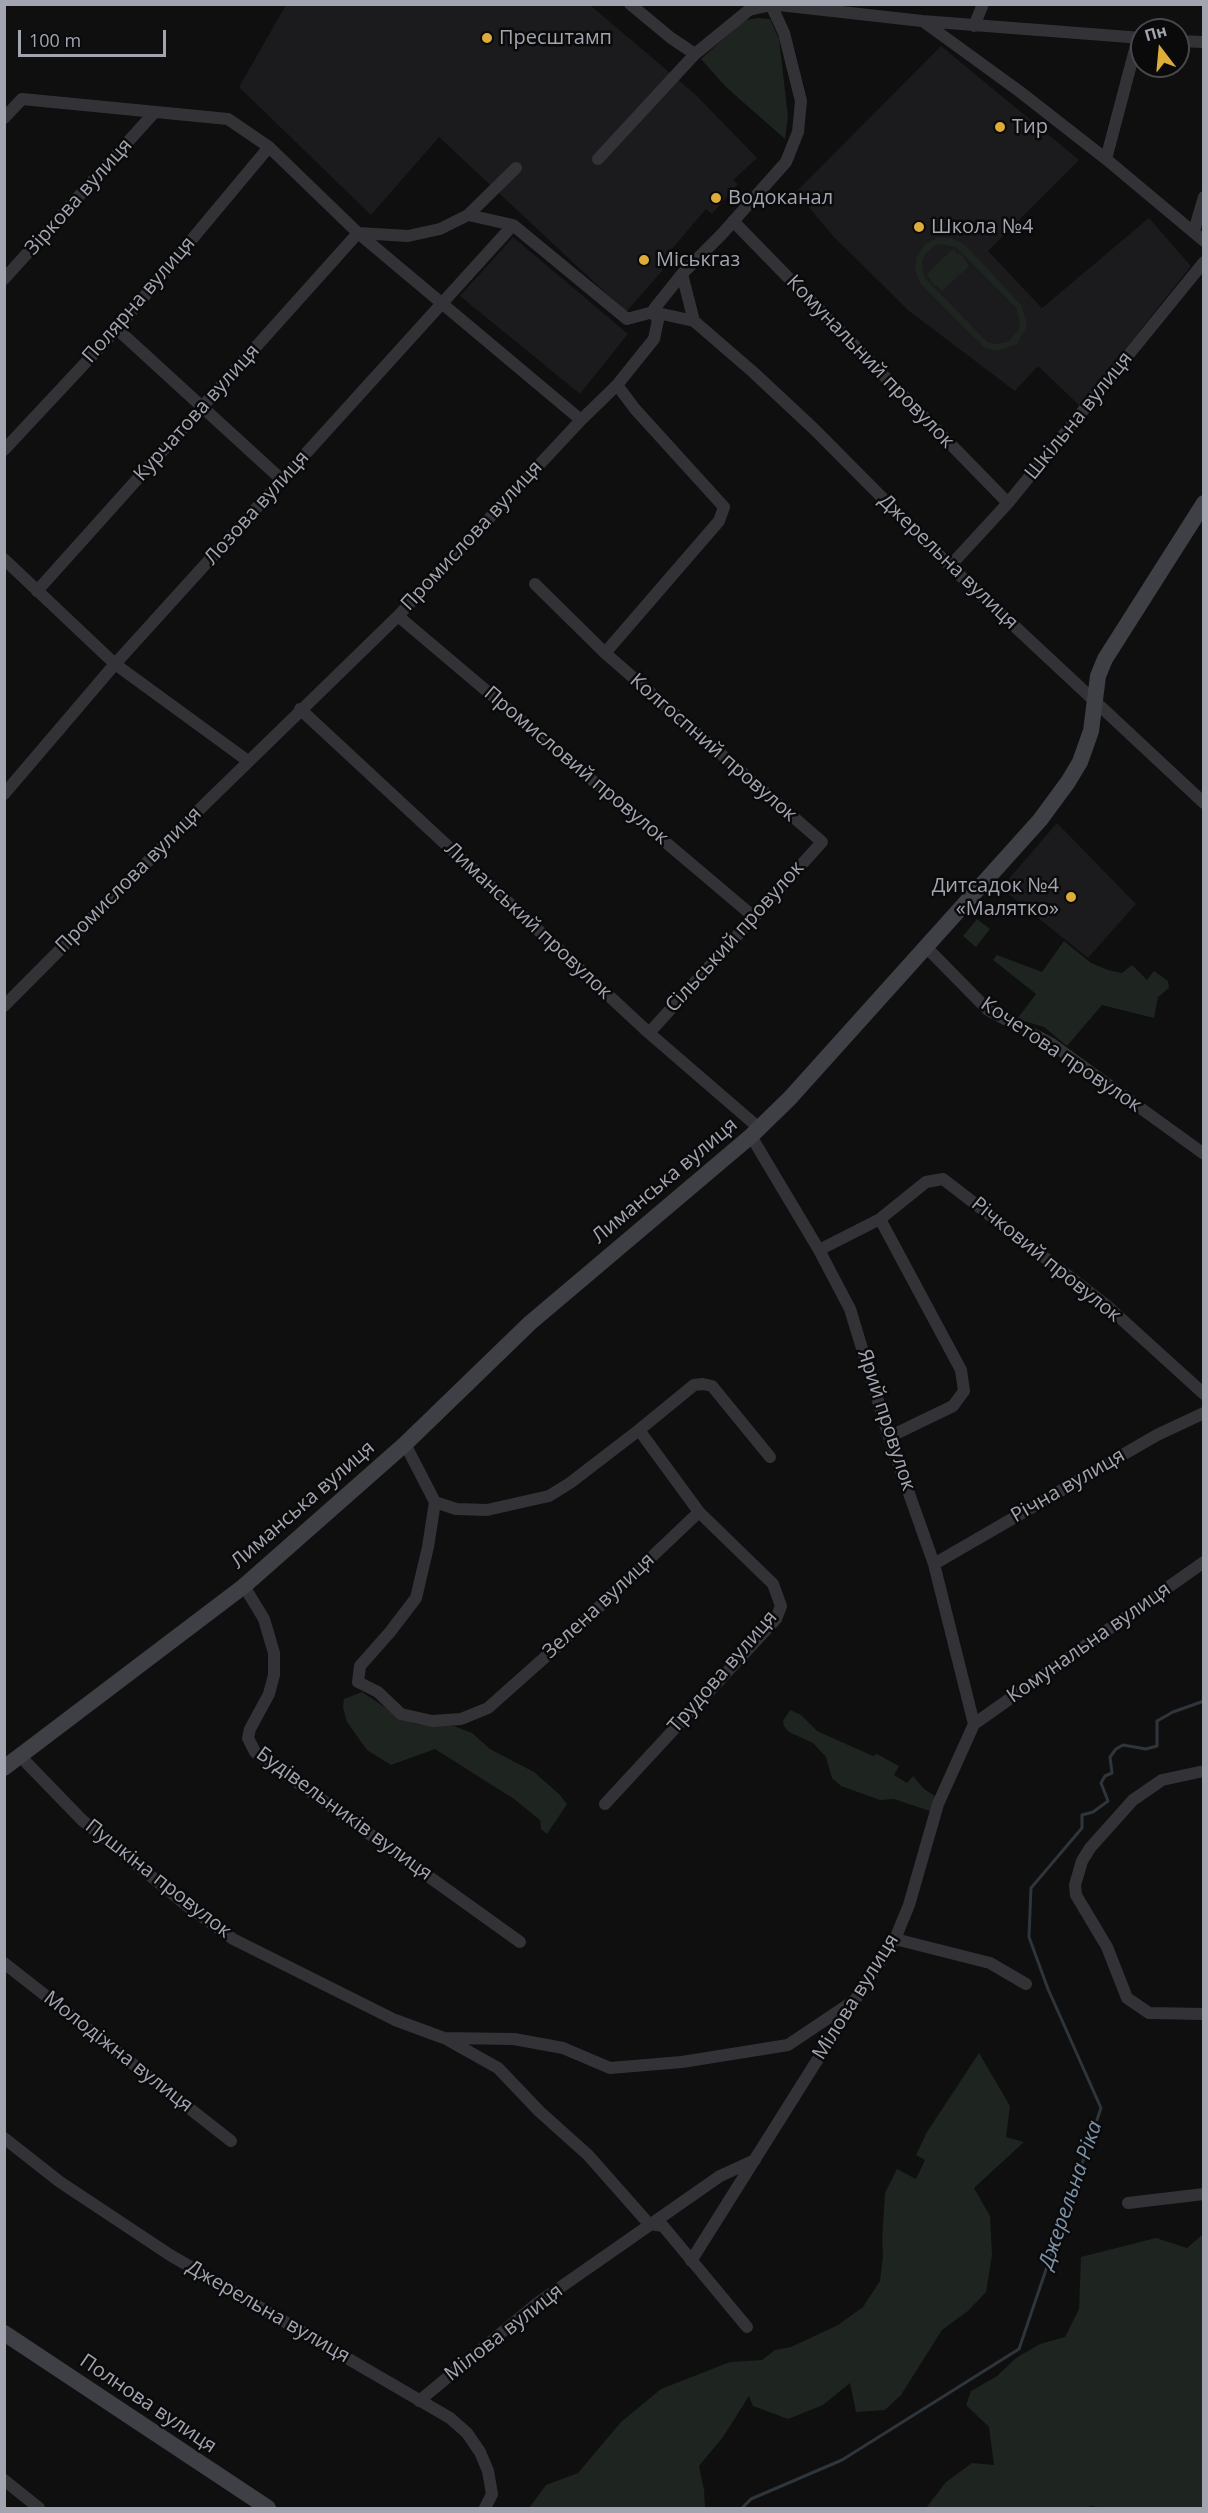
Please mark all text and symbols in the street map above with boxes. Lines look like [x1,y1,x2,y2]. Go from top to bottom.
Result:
scale bar [21,18,170,56]
north arrow [1130,18,1190,78]
text: Пн [1142,19,1169,46]
place label: Пресштамп [499,26,612,50]
text: 100 m [29,28,81,52]
marker: Пресштамп [480,31,494,45]
place label: Тир [1012,115,1048,139]
marker: Тир [993,120,1007,134]
street label: Зіркова вулиця [20,134,138,260]
place label: Водоканал [728,186,833,210]
marker: Водоканал [709,191,723,205]
place label: Школа №4 [931,215,1034,239]
marker: Школа №4 [912,220,926,234]
street label: Полярна вулиця [78,232,200,368]
place label: Міськгаз [656,248,740,272]
marker: Міськгаз [637,253,651,267]
street label: Комунальний провулок [781,271,959,453]
street label: Курчатова вулиця [129,339,265,487]
street label: Шкільна вулиця [1020,347,1138,485]
street label: Лозова вулиця [200,446,314,570]
street label: Промислова вулиця [396,456,548,616]
street label: Джерельна вулиця [873,489,1023,635]
street label: Колгоспний провулок [625,669,801,827]
street label: Промисловий провулок [479,682,673,850]
street label: Промислова вулиця [51,802,207,958]
street label: Лиманський провулок [440,837,616,1005]
street label: Сільський провулок [661,856,809,1018]
place label: Дитсадок №4 «Малятко» [932,874,1059,921]
marker: Дитсадок №4 «Малятко» [1064,890,1078,904]
street label: Кочетова провулок [976,992,1146,1118]
street label: Лиманська вулиця [587,1113,743,1249]
street label: Річковий провулок [966,1192,1126,1328]
street label: Ярий провулок [852,1346,920,1494]
street label: Лиманська вулиця [226,1436,380,1574]
street label: Річна вулиця [1007,1444,1129,1528]
street label: Зелена вулиця [538,1548,660,1664]
street label: Комунальна вулиця [1003,1577,1175,1709]
street label: Трудова вулиця [663,1606,783,1738]
street label: Будівельників вулиця [251,1742,437,1886]
street label: Пушкіна провулок [80,1815,236,1943]
street label: Мілова вулиця [808,1930,904,2064]
street label: Молодіжна вулиця [39,1986,197,2118]
water label: Джерельна Ріка [1034,2118,1108,2272]
street label: Джерельна вулиця [182,2255,354,2369]
street label: Мілова вулиця [440,2279,568,2387]
street label: Полнова вулиця [75,2349,221,2459]

